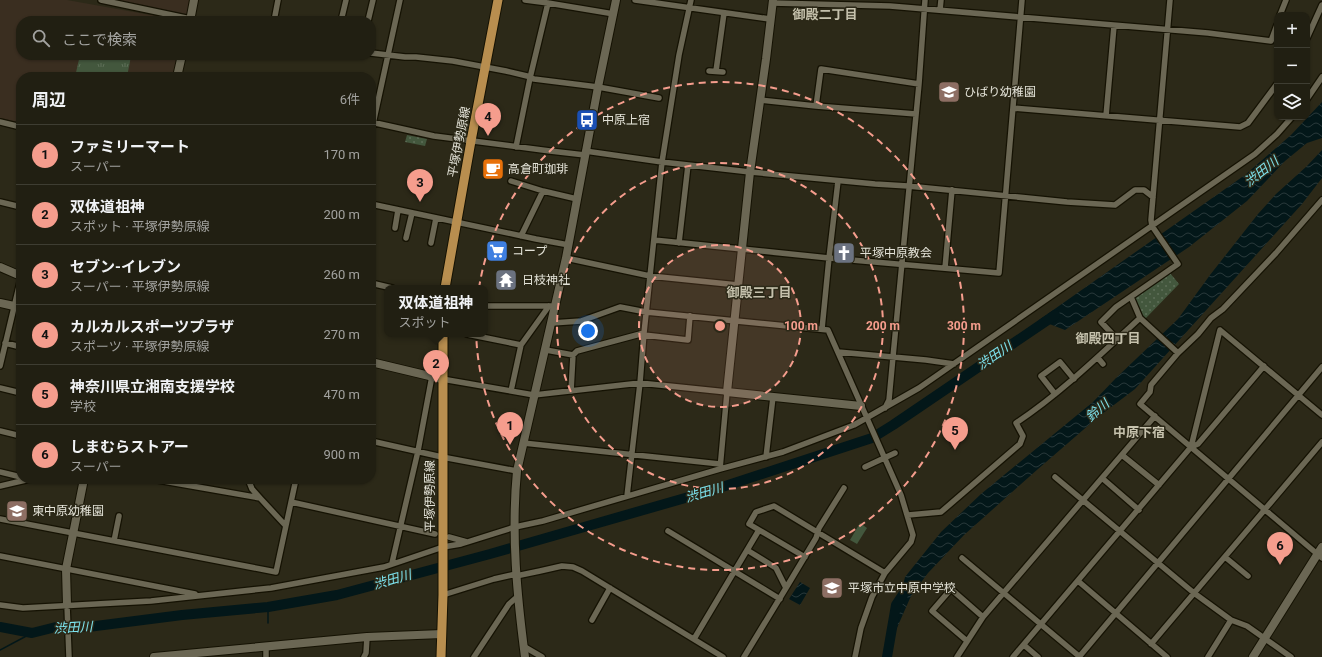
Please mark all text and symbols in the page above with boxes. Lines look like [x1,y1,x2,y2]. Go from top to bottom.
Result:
district label: 御殿二丁目 [792,7,858,22]
map controls [1274,12,1310,120]
button: + [1274,12,1310,48]
search box [16,16,376,60]
icon: search [30,27,52,49]
text: ここで検索 [62,31,137,49]
button: − [1274,48,1310,84]
school or university icon: ひばり幼稚園 [936,79,962,105]
button: layers [1274,84,1310,120]
place label: ひばり幼稚園 [964,85,1036,99]
text: 周辺 [32,90,66,110]
text: 6件 [340,92,360,107]
pin: 4 [475,103,501,136]
street label: 平塚伊勢原線 [445,105,473,179]
bus stop icon: 中原上宿 [574,107,600,133]
place label: 中原上宿 [602,113,650,127]
text: ファミリーマート [70,138,190,156]
text: 1 [41,147,49,162]
text: 170 m [323,147,360,162]
water label: 渋田川 [1241,152,1283,189]
cafe icon: 高倉町珈琲 [480,156,506,182]
text: スーパー [70,159,122,174]
place label: 高倉町珈琲 [508,162,568,176]
pin: 3 [407,169,433,202]
text: 双体道祖神 [70,198,145,216]
text: 2 [41,207,49,222]
text: 200 m [323,207,360,222]
text: スポット · 平塚伊勢原線 [70,219,210,234]
supermarket icon: コープ [484,238,510,264]
church icon: 平塚中原教会 [831,240,857,266]
place label: コープ [512,244,547,258]
place label: 平塚中原教会 [860,246,932,260]
text: セブン-イレブン [70,258,181,276]
text: 3 [41,267,49,282]
text: 260 m [323,267,360,282]
temple icon: 日枝神社 [493,267,519,293]
place label: 日枝神社 [522,273,570,287]
text: スーパー · 平塚伊勢原線 [70,279,210,294]
popup [384,285,488,337]
district label: 御殿三丁目 [726,285,792,300]
text: 双体道祖神 [398,294,474,312]
text: スポット [398,315,451,330]
text: カルカルスポーツプラザ [70,318,234,336]
centre of rings [713,319,727,333]
text: 100 m [784,319,818,333]
text: 200 m [866,319,900,333]
text: 300 m [947,319,981,333]
your location [578,321,598,341]
text: 4 [41,327,49,342]
text: 270 m [323,327,360,342]
district label: 御殿四丁目 [1075,331,1141,346]
water label: 渋田川 [974,337,1016,373]
text: スポーツ · 平塚伊勢原線 [70,339,210,354]
pin: 2 [423,350,449,383]
text: 神奈川県立湘南支援学校 [70,378,235,396]
text: 5 [41,387,49,402]
text: 470 m [323,387,360,402]
water label: 鈴川 [1083,395,1114,425]
text: 学校 [70,399,96,414]
pin: 1 [497,412,523,445]
pin: 5 [942,417,968,450]
district label: 中原下宿 [1113,425,1165,440]
text: しまむらストアー [70,438,189,456]
text: 6 [41,447,49,462]
text: 900 m [323,447,360,462]
text: スーパー [70,459,122,474]
street label: 平塚伊勢原線 [423,460,437,532]
water label: 渋田川 [683,479,727,505]
school or university icon: 東中原幼稚園 [4,498,30,524]
place label: 東中原幼稚園 [32,504,104,518]
pin: 6 [1267,532,1293,565]
water label: 渋田川 [371,566,415,592]
school or university icon: 平塚市立中原中学校 [819,575,845,601]
place label: 平塚市立中原中学校 [848,581,956,595]
water label: 渋田川 [53,619,95,636]

